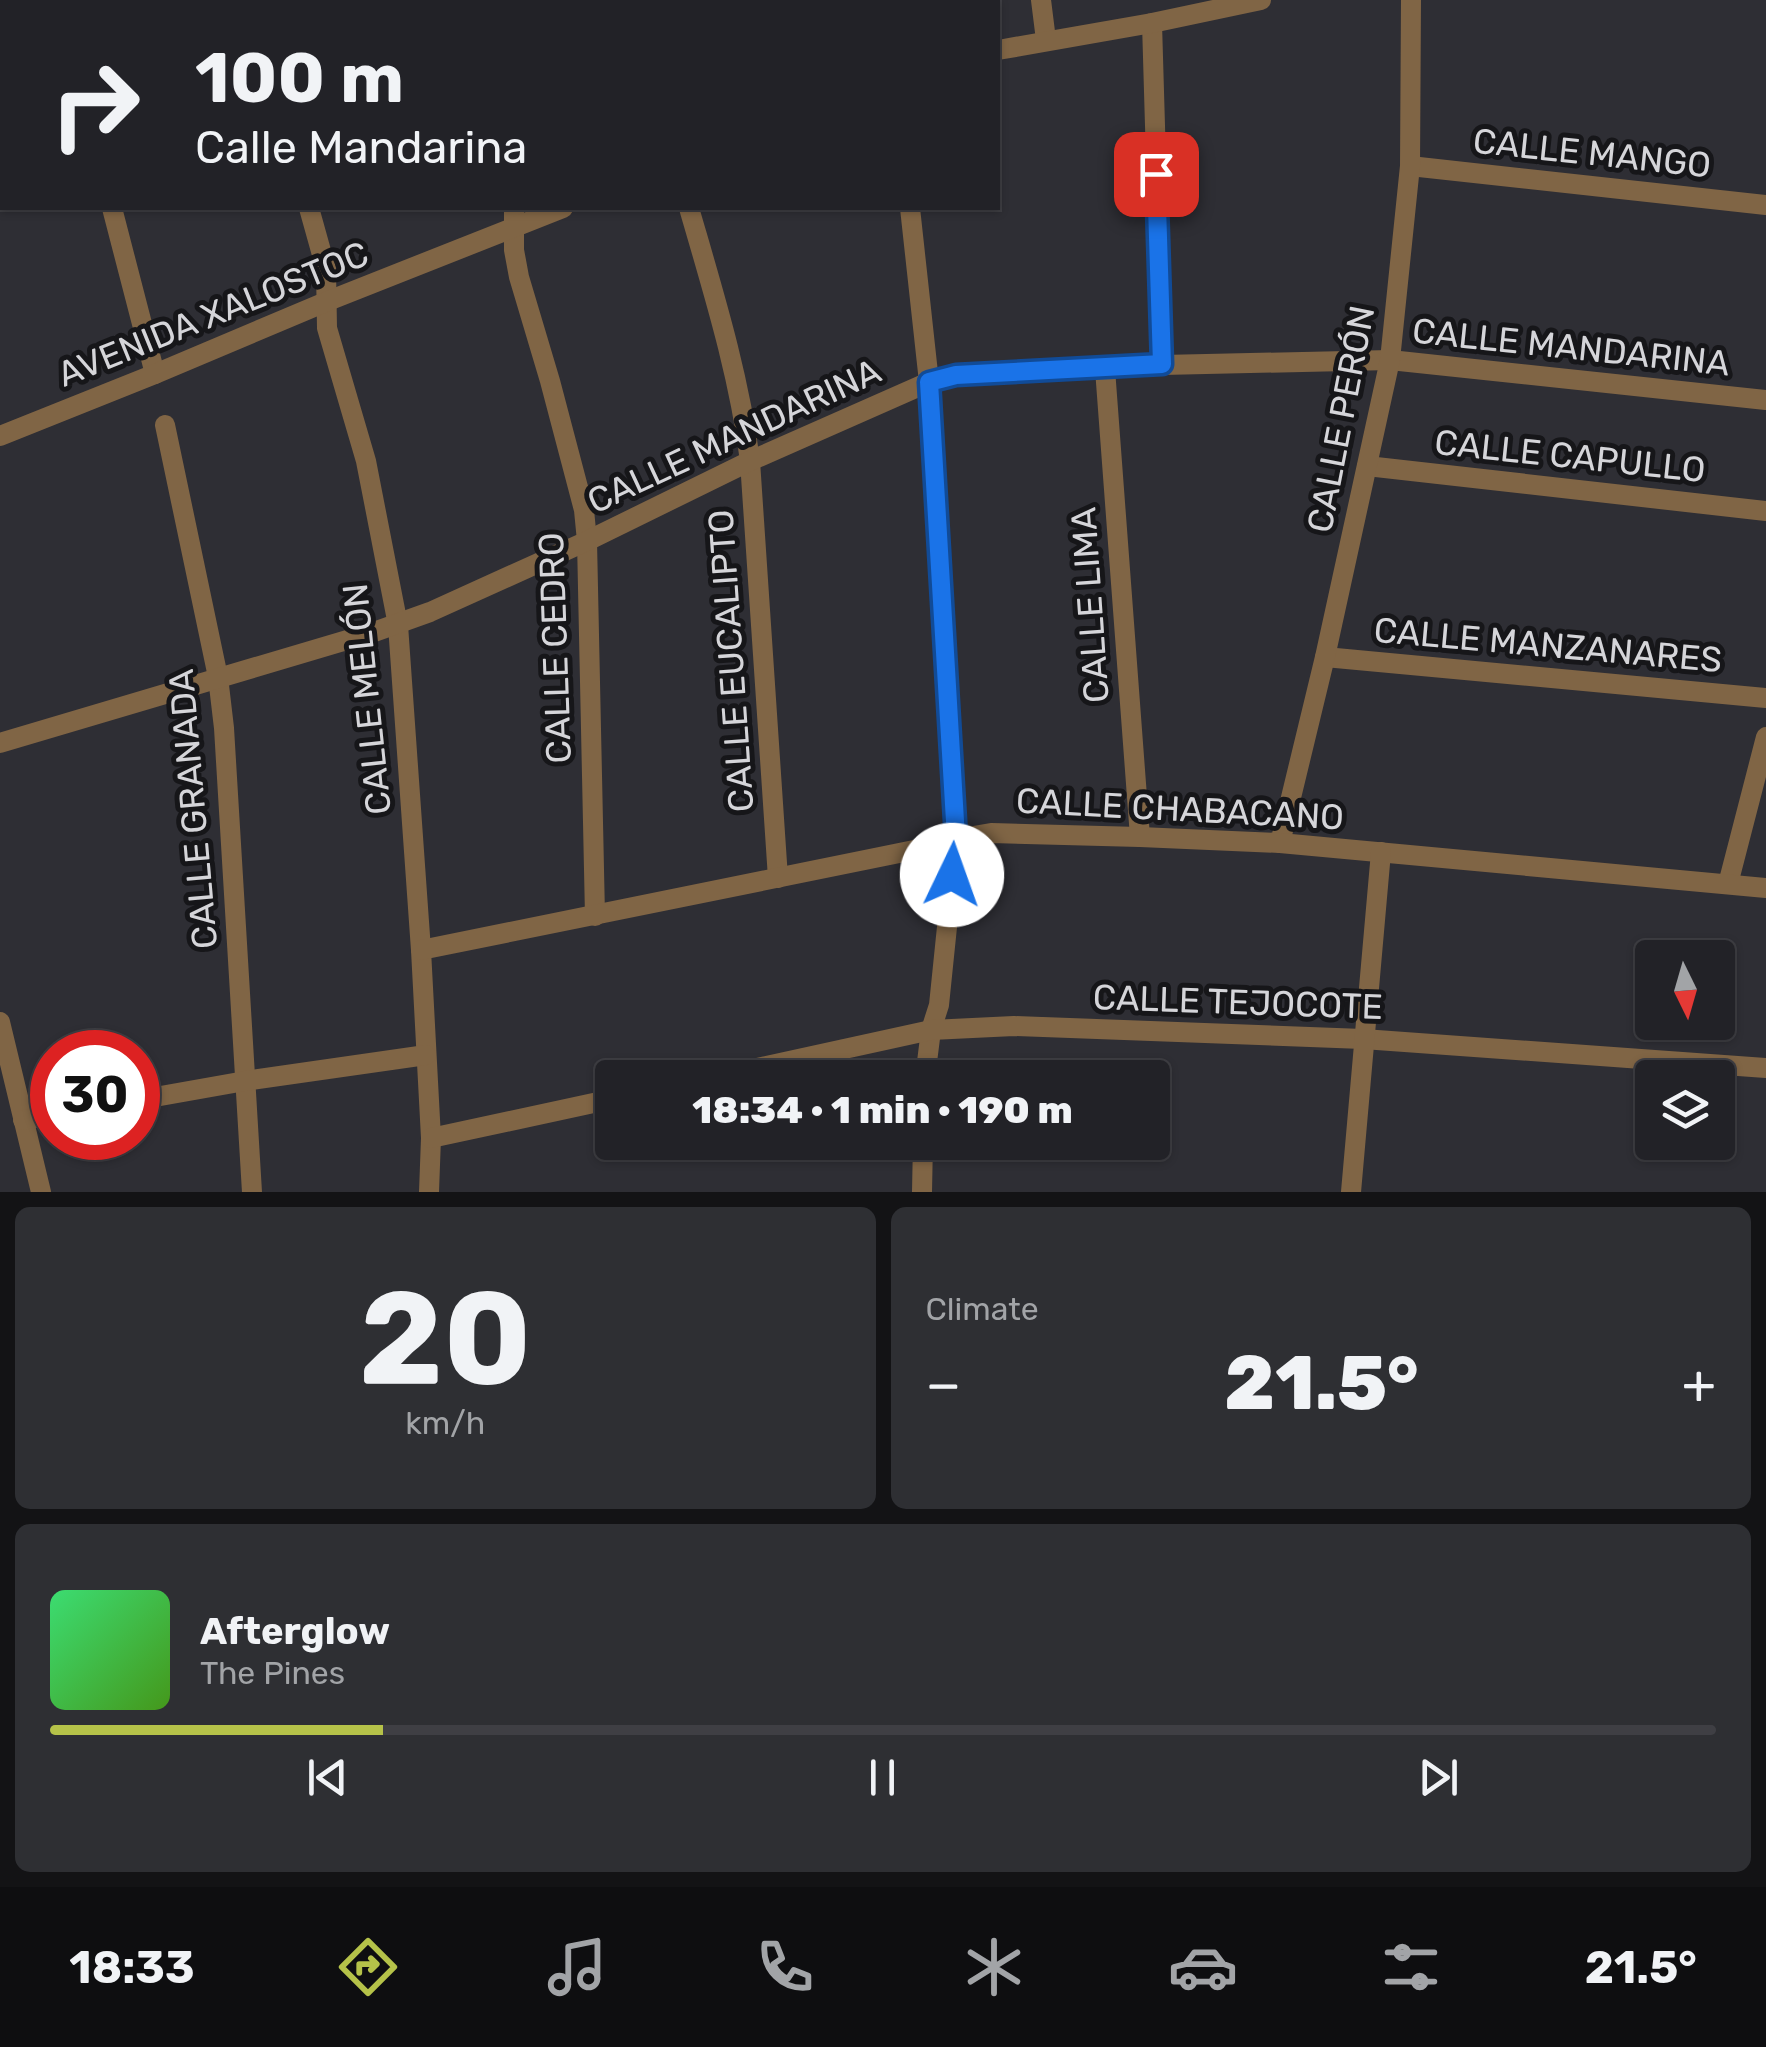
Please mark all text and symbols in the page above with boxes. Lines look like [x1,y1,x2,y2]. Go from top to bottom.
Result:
text: 100 m [195,37,404,120]
icon: right [30,40,160,170]
street label: CALLE MANGO [1471,120,1713,186]
text: Calle Mandarina [195,121,527,174]
pin [1114,132,1199,217]
icon: arrive [1129,147,1184,202]
street label: AVENIDA XALOSTOC [51,232,375,396]
street label: CALLE PERÓN [1298,302,1384,536]
street label: CALLE MANDARINA [1410,309,1732,385]
street label: CALLE MANDARINA [581,350,887,522]
street label: CALLE CAPULLO [1433,421,1707,491]
street label: CALLE LIMA [1062,506,1118,704]
street label: CALLE EUCALIPTO [699,508,763,814]
street label: CALLE CEDRO [530,532,580,764]
street label: CALLE MELÓN [334,581,400,817]
street label: CALLE MANZANARES [1372,609,1724,681]
street label: CALLE GRANADA [160,667,226,951]
street label: CALLE CHABACANO [1015,779,1345,839]
position arrow [900,823,1004,927]
north arrow [1635,940,1735,1040]
map controls [1635,940,1735,1160]
street label: CALLE TEJOCOTE [1092,976,1384,1028]
speed limit sign: 30 [30,1030,160,1160]
button: layers [1635,1060,1735,1160]
text: 18:34 · 1 min · 190 m [692,1087,1073,1133]
text: 20 [359,1261,532,1416]
text: Climate [926,1290,1039,1328]
text: 21.5° [1224,1339,1419,1428]
text: − [926,1352,961,1417]
text: + [1682,1352,1716,1417]
text: km/h [405,1404,485,1442]
text: Afterglow [200,1608,390,1654]
text: The Pines [200,1654,345,1692]
icon: previous [300,1750,355,1805]
icon: pause [855,1750,910,1805]
icon: next [1411,1750,1466,1805]
icon: directions [333,1932,403,2002]
icon: music [542,1932,612,2002]
icon: phone [750,1932,820,2002]
icon: climate [959,1932,1029,2002]
icon: car [1168,1932,1238,2002]
icon: filters [1376,1932,1446,2002]
text: 18:33 [69,1941,195,1994]
text: 21.5° [1585,1941,1697,1994]

